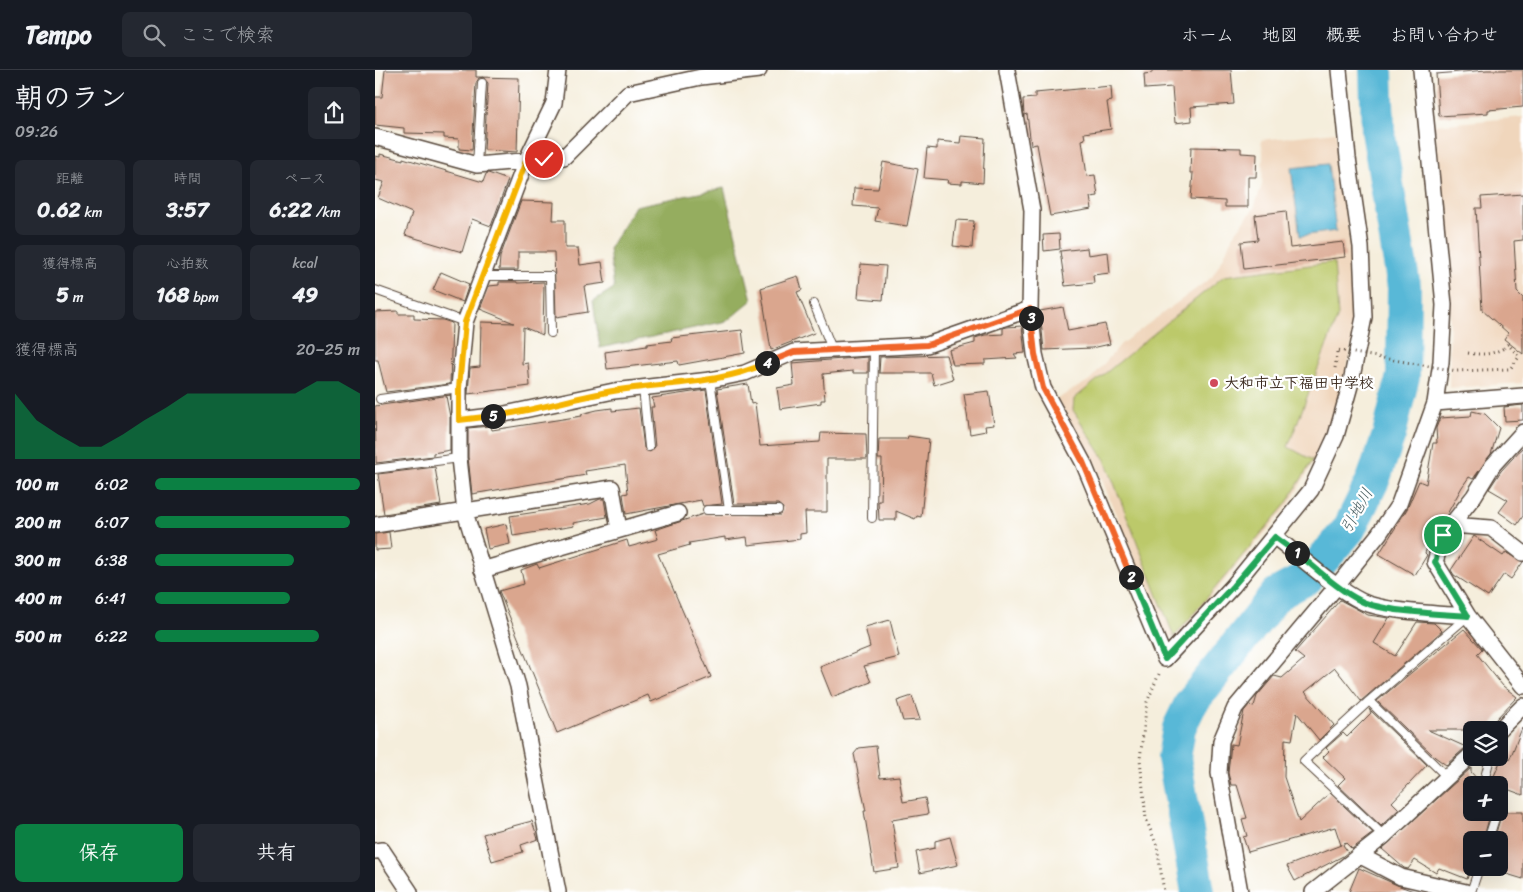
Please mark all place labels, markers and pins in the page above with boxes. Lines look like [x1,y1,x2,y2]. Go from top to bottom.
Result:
pin [523,138,565,180]
pin: 3 [1019,306,1043,330]
pin: 4 [755,350,779,376]
place label: 大和市立下福田中学校 [1224,370,1374,396]
marker: 大和市立下福田中学校 [1208,377,1220,389]
pin: 5 [481,404,505,428]
pin [1422,514,1464,556]
pin: 1 [1285,540,1309,566]
pin: 2 [1119,564,1143,590]

